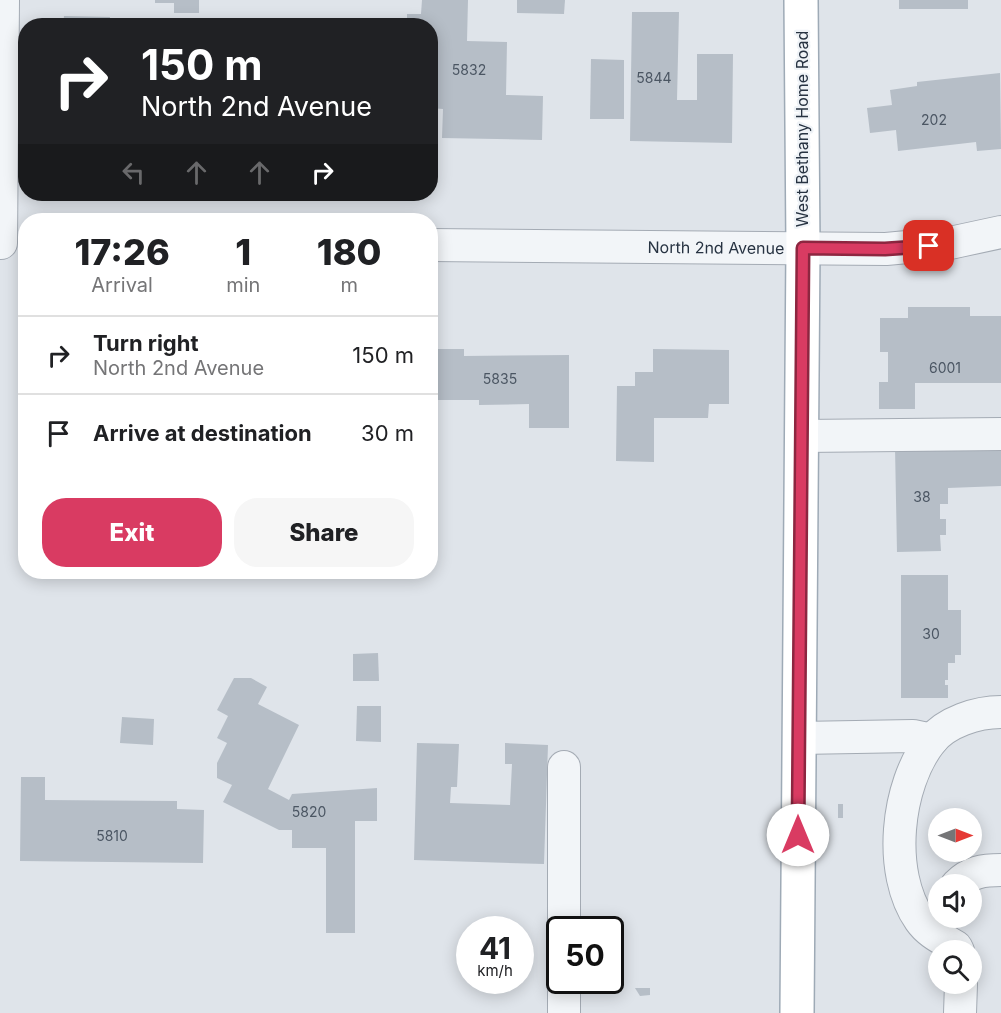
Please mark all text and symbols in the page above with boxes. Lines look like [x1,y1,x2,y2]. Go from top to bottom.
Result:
street label: West Bethany Home Road [792,31,812,227]
text: 150 m [141,39,263,90]
icon: right [42,42,120,120]
house number: 5832 [452,61,486,78]
house number: 5844 [636,69,672,86]
text: North 2nd Avenue [141,90,372,123]
house number: 202 [921,111,947,128]
icon: left [117,156,150,189]
icon: ahead [180,156,213,189]
icon: ahead [243,156,276,189]
icon: right [306,156,339,189]
pin [903,220,954,271]
icon: arrive [912,229,945,262]
text: 17:26 [74,230,170,274]
text: 1 [235,230,251,274]
text: 180 [317,230,382,274]
street label: North 2nd Avenue [647,237,785,258]
text: Arrival [91,273,153,297]
text: min [226,273,260,297]
text: m [340,273,358,297]
text: Turn right [93,330,199,356]
icon: right [42,339,75,372]
text: 150 m [352,342,414,368]
text: North 2nd Avenue [93,356,264,380]
house number: 6001 [929,359,961,376]
house number: 5835 [483,370,517,387]
icon: arrive [42,417,75,450]
text: Arrive at destination [93,420,312,446]
text: 30 m [361,420,414,446]
house number: 38 [913,488,931,505]
button: Exit [42,498,222,567]
button: Share [234,498,414,567]
house number: 30 [922,625,940,642]
house number: 5820 [292,803,326,820]
position arrow [766,803,830,867]
north arrow [928,808,982,862]
map controls [928,808,982,994]
house number: 5810 [96,827,128,844]
button: sound [928,874,982,928]
speed limit sign: 50 [546,916,624,994]
text: 41 [479,930,511,966]
button: search [928,940,982,994]
text: km/h [477,961,513,980]

